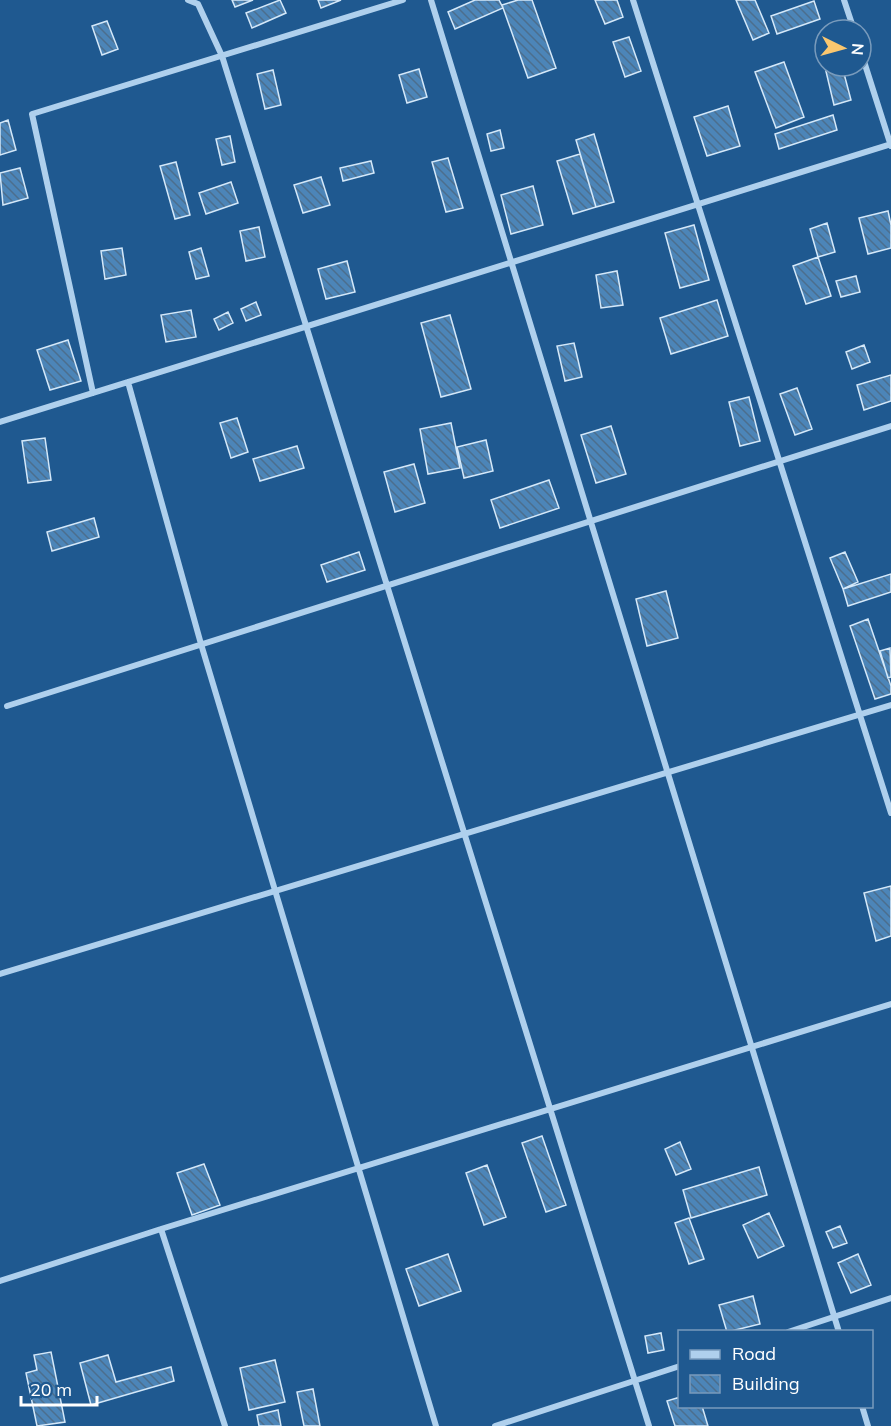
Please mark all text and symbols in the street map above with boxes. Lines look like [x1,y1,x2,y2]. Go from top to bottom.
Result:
north arrow [813,18,873,78]
text: N [847,42,868,56]
legend [678,1330,873,1408]
text: Road [732,1342,776,1365]
scale bar [21,1369,98,1407]
text: Building [732,1372,800,1395]
text: 20 m [30,1378,72,1401]

